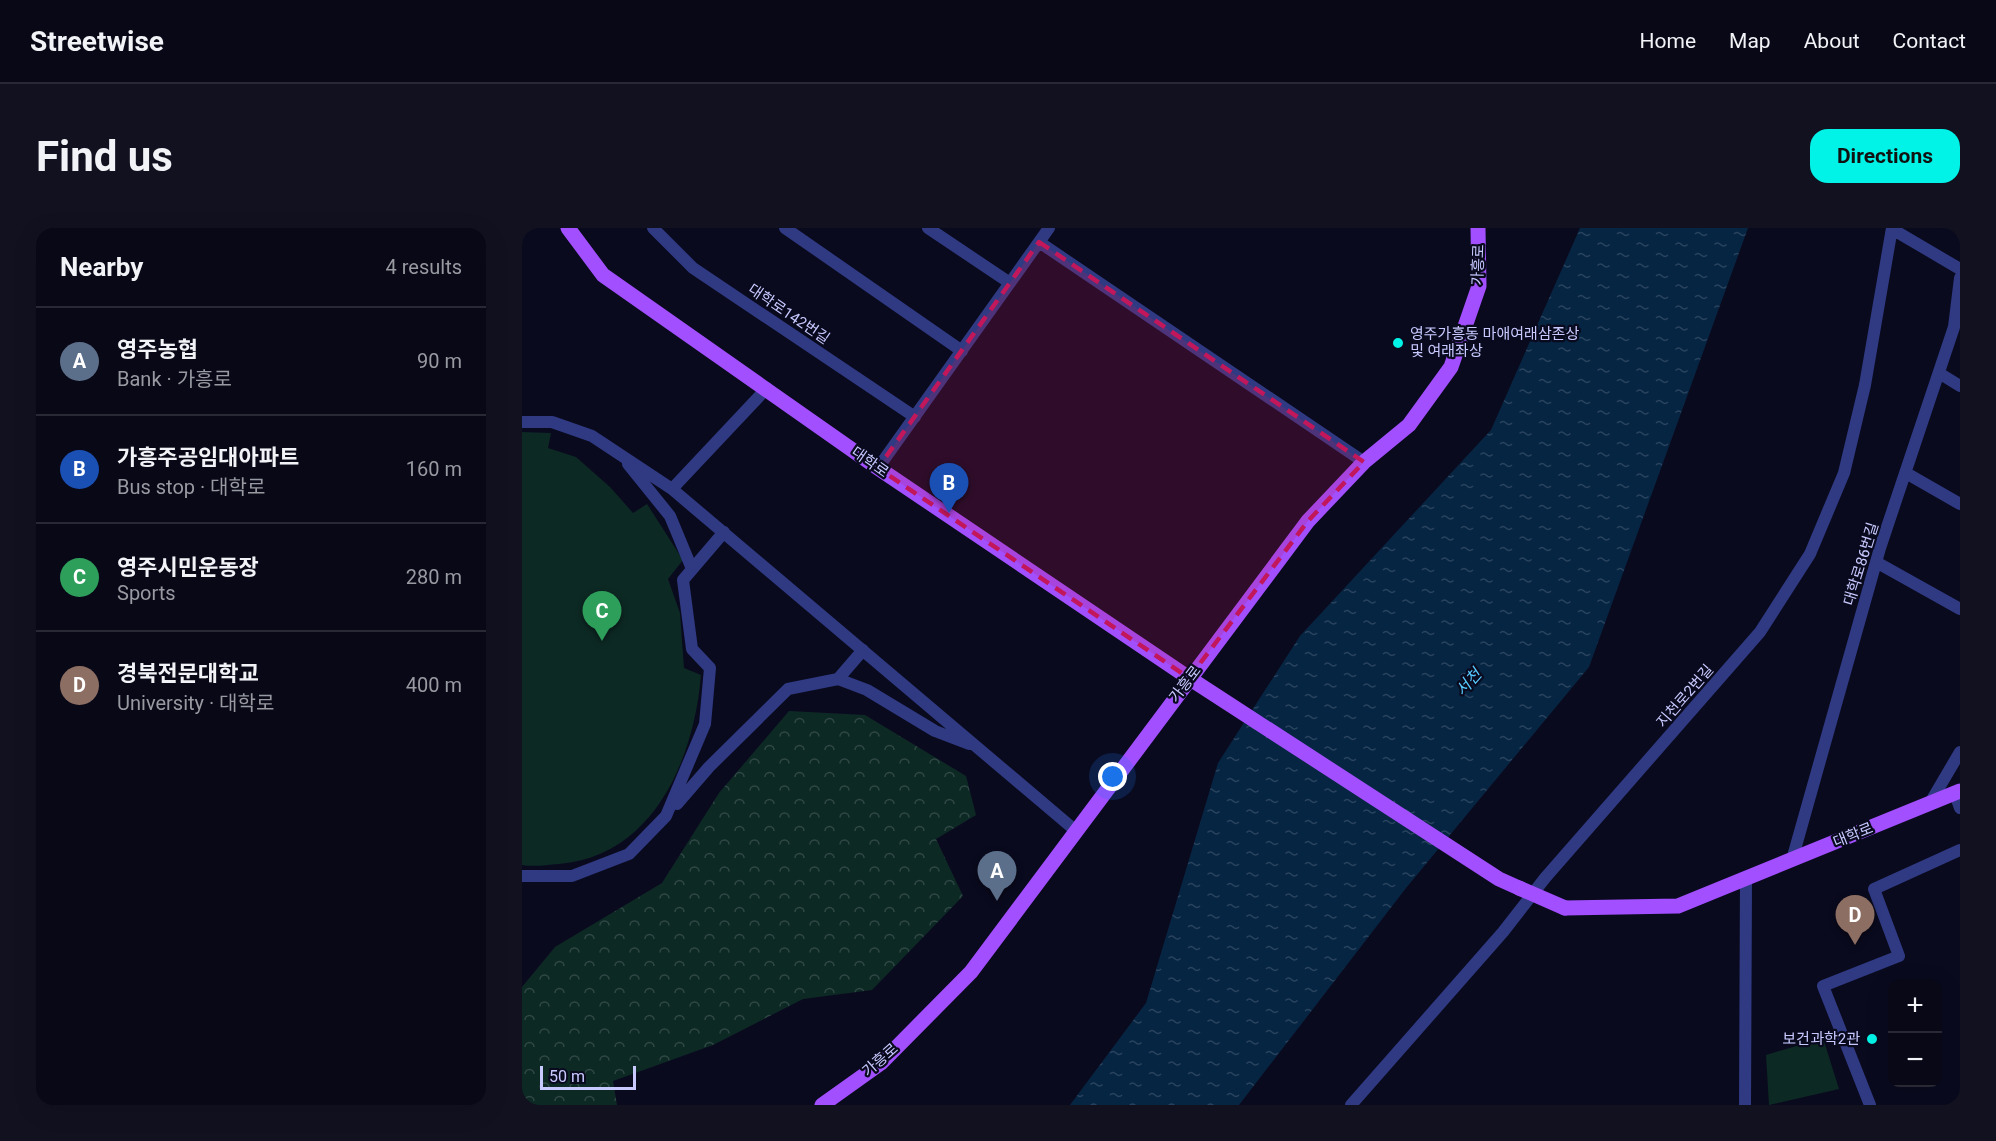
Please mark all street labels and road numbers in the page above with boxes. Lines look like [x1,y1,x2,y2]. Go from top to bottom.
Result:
street label: 가흥로 [1468,244,1488,286]
street label: 대학로142번길 [745,280,833,348]
street label: 대학로 [848,443,892,481]
street label: 대학로86번길 [1840,520,1882,608]
street label: 지천로2번길 [1653,661,1717,731]
street label: 가흥로 [1165,662,1205,706]
street label: 대학로 [1830,819,1876,851]
street label: 가흥로 [858,1040,902,1080]

